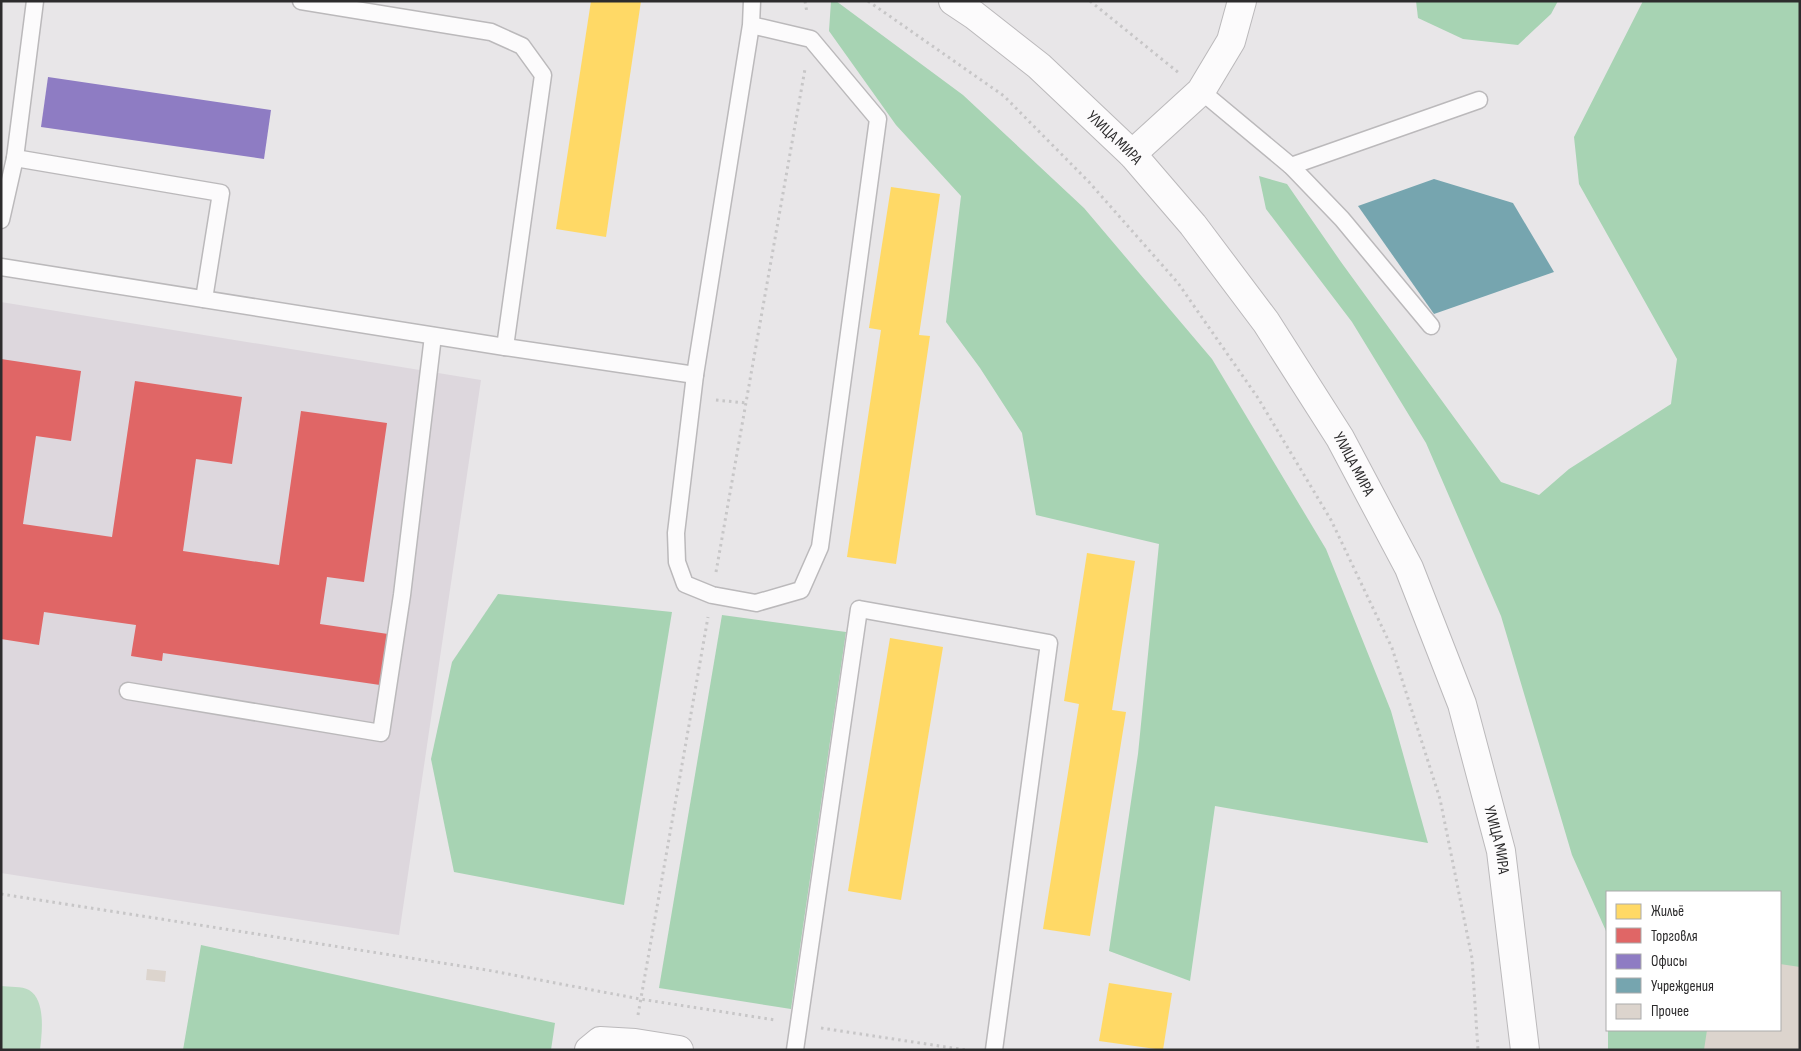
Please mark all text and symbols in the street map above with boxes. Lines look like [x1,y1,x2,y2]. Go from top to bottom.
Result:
street label: УЛИЦА МИРА [1083,107,1146,169]
street label: УЛИЦА МИРА [1329,428,1379,499]
street label: УЛИЦА МИРА [1480,804,1513,875]
legend [1606,891,1781,1031]
text: Жильё [1651,902,1684,921]
text: Торговля [1651,927,1698,946]
text: Офисы [1651,952,1687,971]
text: Учреждения [1651,977,1714,996]
text: Прочее [1651,1002,1689,1021]

